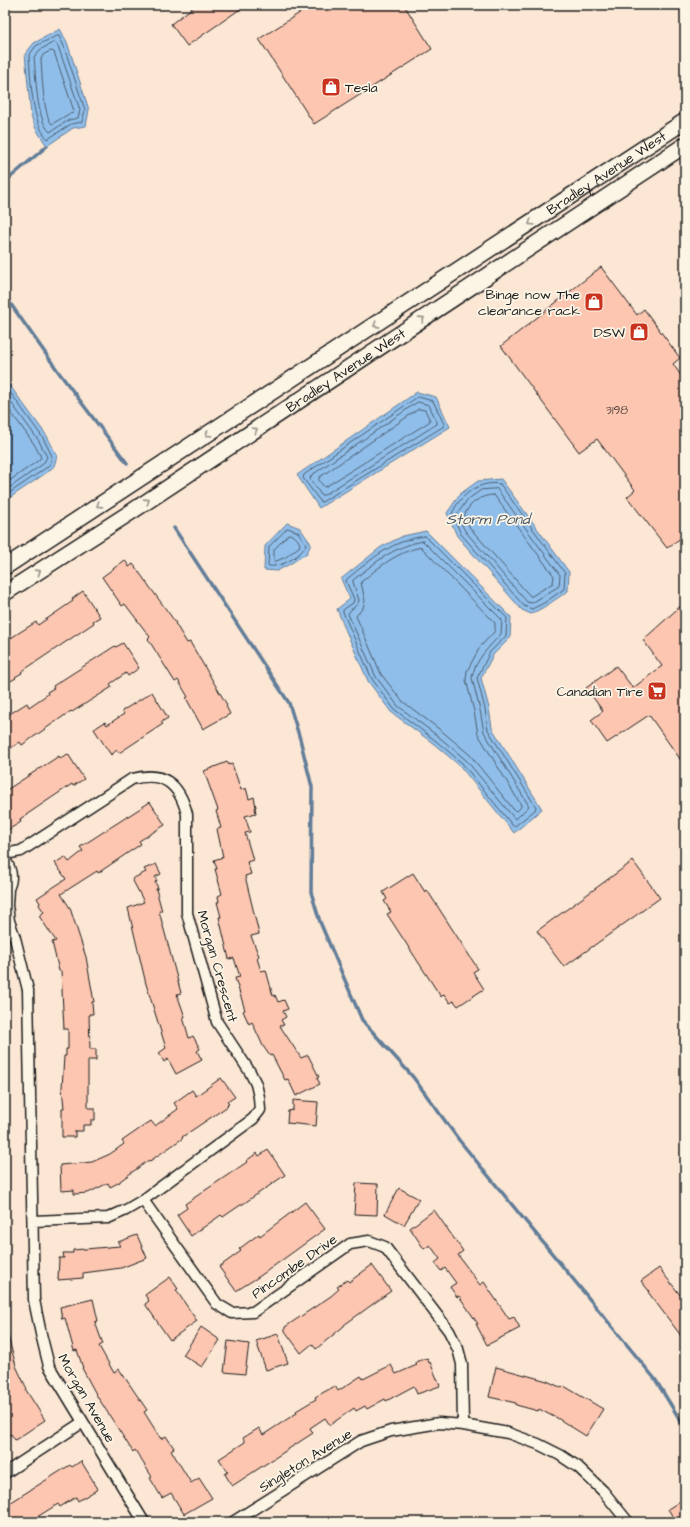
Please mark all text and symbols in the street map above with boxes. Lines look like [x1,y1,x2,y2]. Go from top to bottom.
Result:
shop icon: Tesla [320,76,342,98]
place label: Tesla [345,78,378,98]
street label: Bradley Avenue West [543,127,671,220]
one-way arrow [528,218,535,226]
place label: Binge now The clearance rack [478,285,580,321]
shop icon: Binge now The clearance rack [583,291,605,313]
one-way arrow [418,316,425,324]
one-way arrow [373,320,380,327]
shop icon: DSW [628,321,650,343]
place label: DSW [594,323,625,343]
street label: Bradley Avenue West [282,324,410,418]
house number: 3198 [606,402,628,419]
one-way arrow [251,427,258,434]
one-way arrow [205,429,212,437]
one-way arrow [143,498,150,506]
one-way arrow [96,500,103,508]
water label: Storm Pond [446,509,533,530]
one-way arrow [34,569,41,577]
supermarket icon: Canadian Tire [646,680,668,702]
place label: Canadian Tire [557,682,643,702]
street label: Morgan Crescent [192,908,243,1025]
street label: Pincombe Drive [248,1230,342,1304]
street label: Morgan Avenue [53,1350,120,1447]
street label: Singleton Avenue [255,1424,356,1498]

